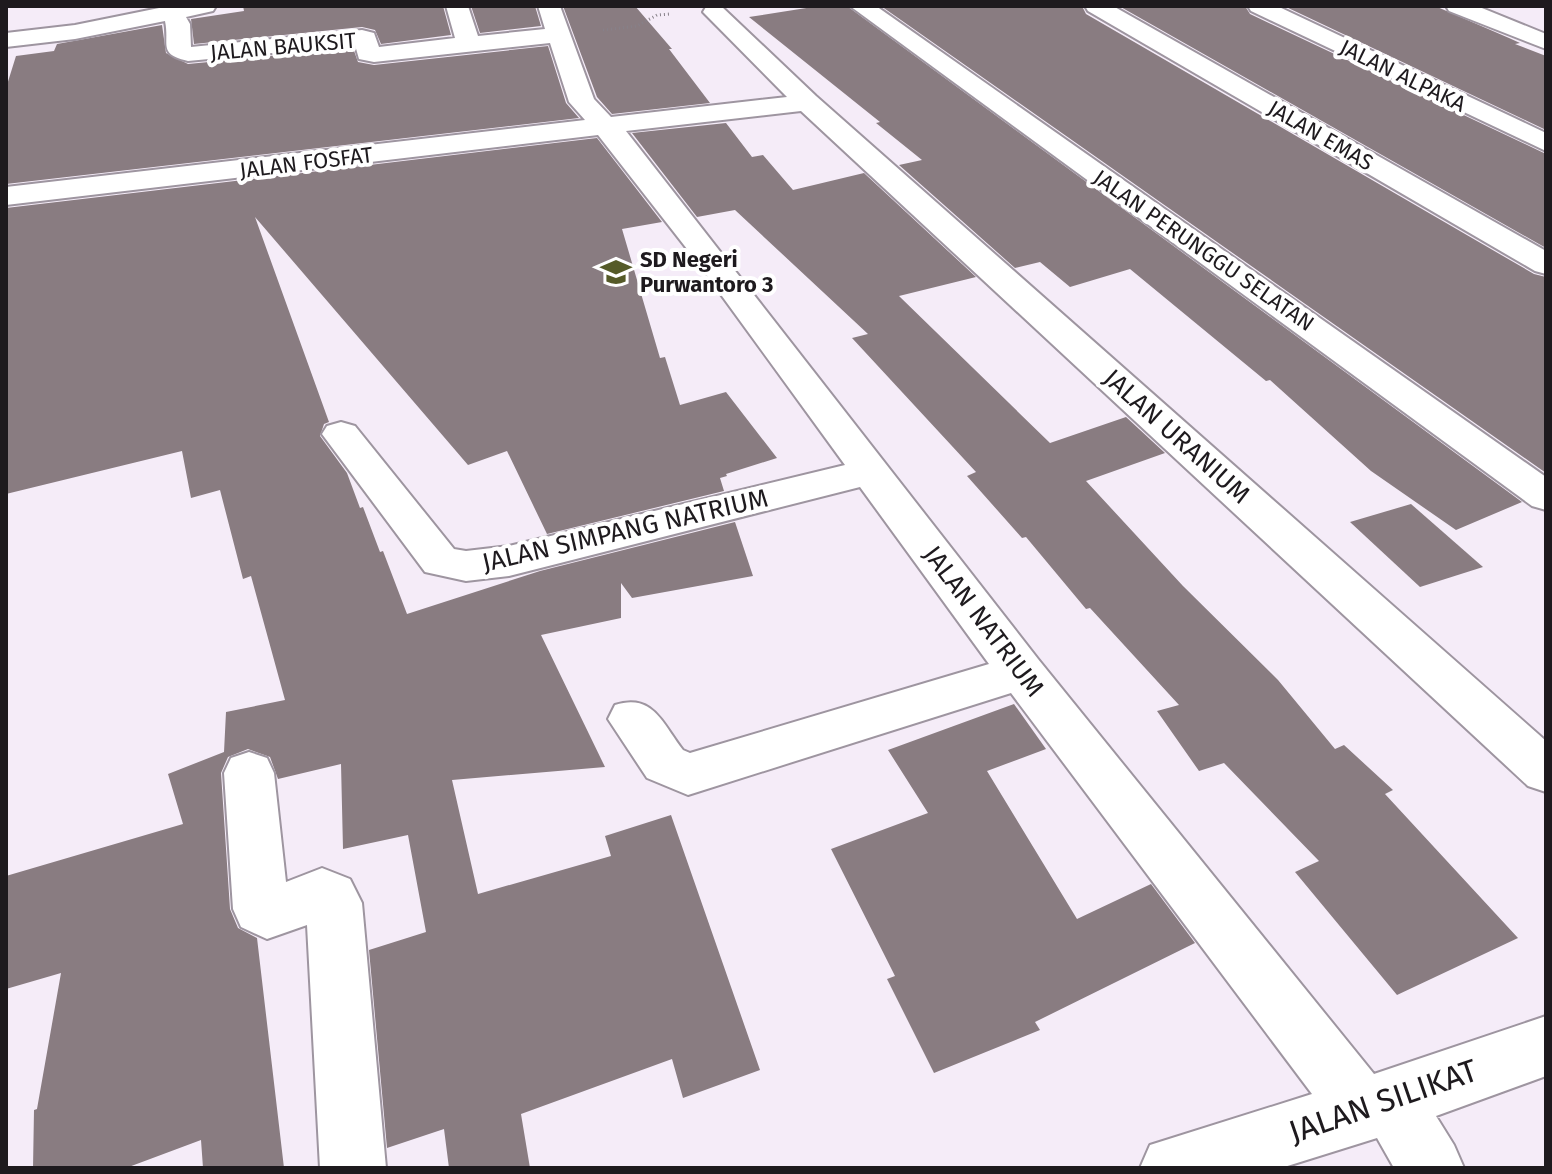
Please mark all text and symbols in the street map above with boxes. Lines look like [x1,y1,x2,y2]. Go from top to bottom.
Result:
street label: JALAN BAUKSIT [209,27,358,66]
street label: JALAN ALPAKA [1335,33,1471,118]
street label: JALAN EMAS [1263,94,1378,176]
street label: JALAN FOSFAT [238,141,375,184]
street label: JALAN PERUNGGU SELATAN [1088,164,1319,337]
place label: SD Negeri Purwantoro 3 [640,246,774,298]
school or university icon: SD Negeri Purwantoro 3 [599,255,633,289]
street label: JALAN URANIUM [1097,363,1256,510]
street label: JALAN SIMPANG NATRIUM [479,482,771,578]
street label: JALAN NATRIUM [917,540,1050,703]
street label: JALAN SILIKAT [1284,1051,1483,1151]

